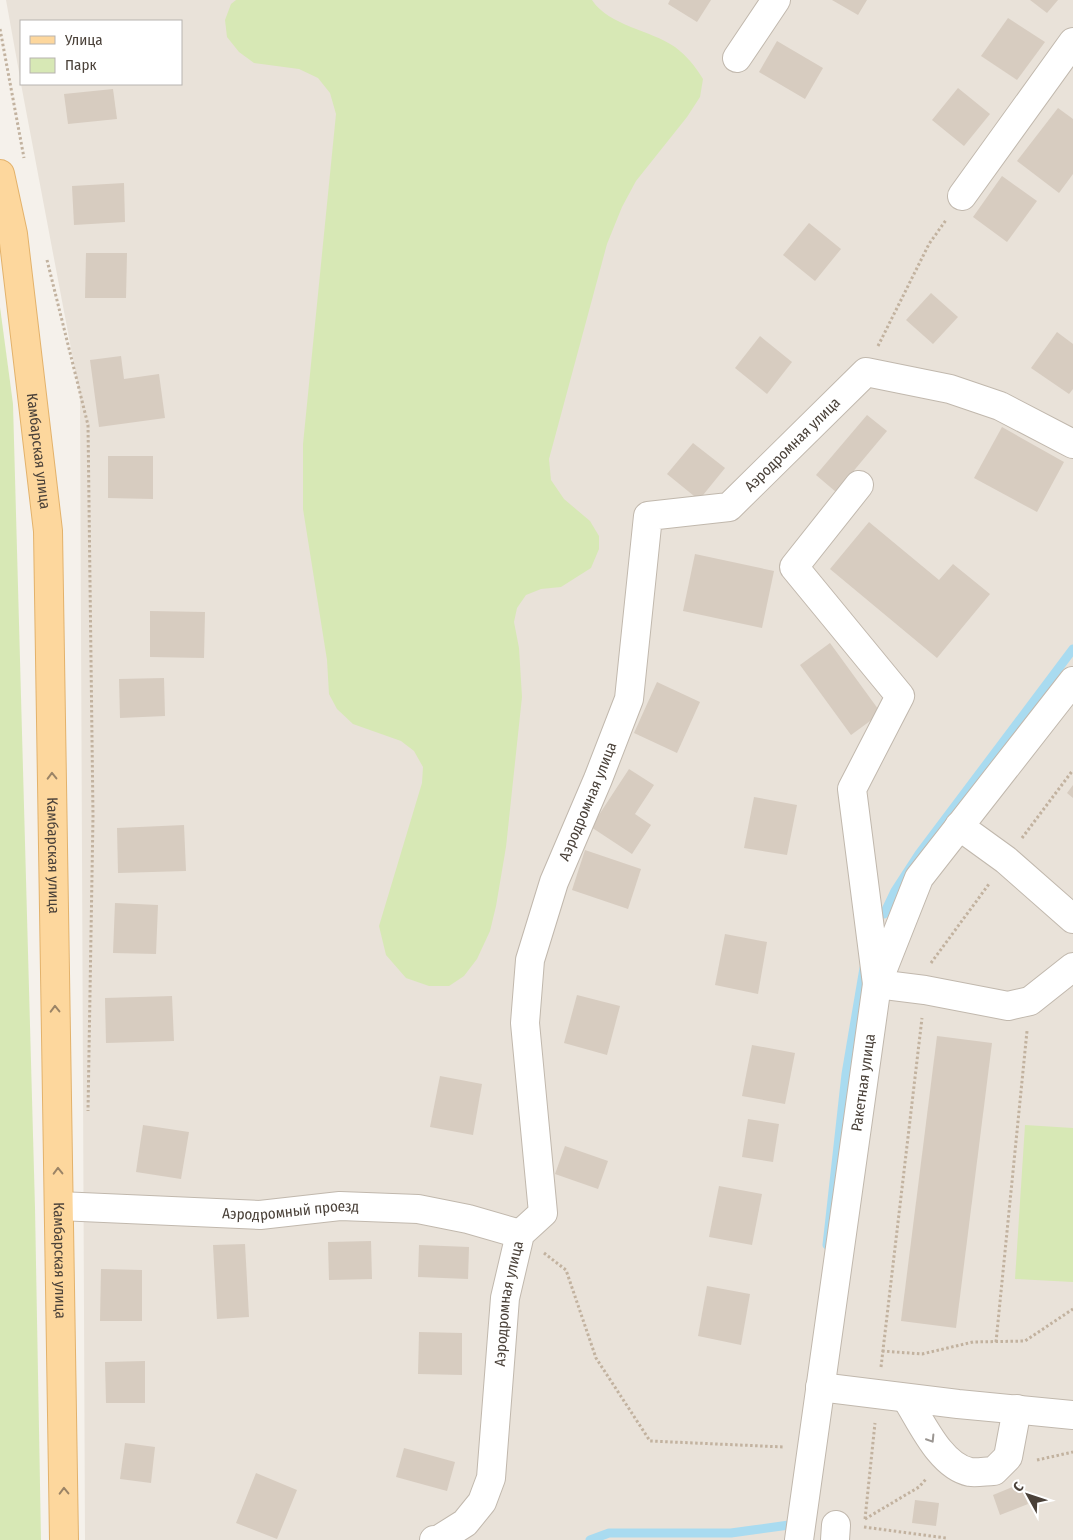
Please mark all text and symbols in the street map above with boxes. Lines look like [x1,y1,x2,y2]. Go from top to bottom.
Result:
legend [20,20,182,85]
text: Улица [64,31,103,49]
text: Парк [65,56,96,74]
street label: Камбарская улица [23,392,54,510]
street label: Аэродромная улица [741,394,844,495]
street label: Аэродромная улица [555,740,620,863]
one-way arrow [46,772,57,780]
street label: Камбарская улица [43,797,63,914]
one-way arrow [50,1005,61,1013]
street label: Ракетная улица [847,1032,879,1132]
one-way arrow [53,1167,63,1175]
street label: Аэродромный проезд [222,1197,359,1224]
street label: Камбарская улица [50,1202,69,1319]
street label: Аэродромная улица [491,1239,527,1367]
one-way arrow [925,1434,935,1443]
north arrow [1003,1470,1053,1520]
text: С [1010,1478,1028,1495]
one-way arrow [58,1487,69,1495]

